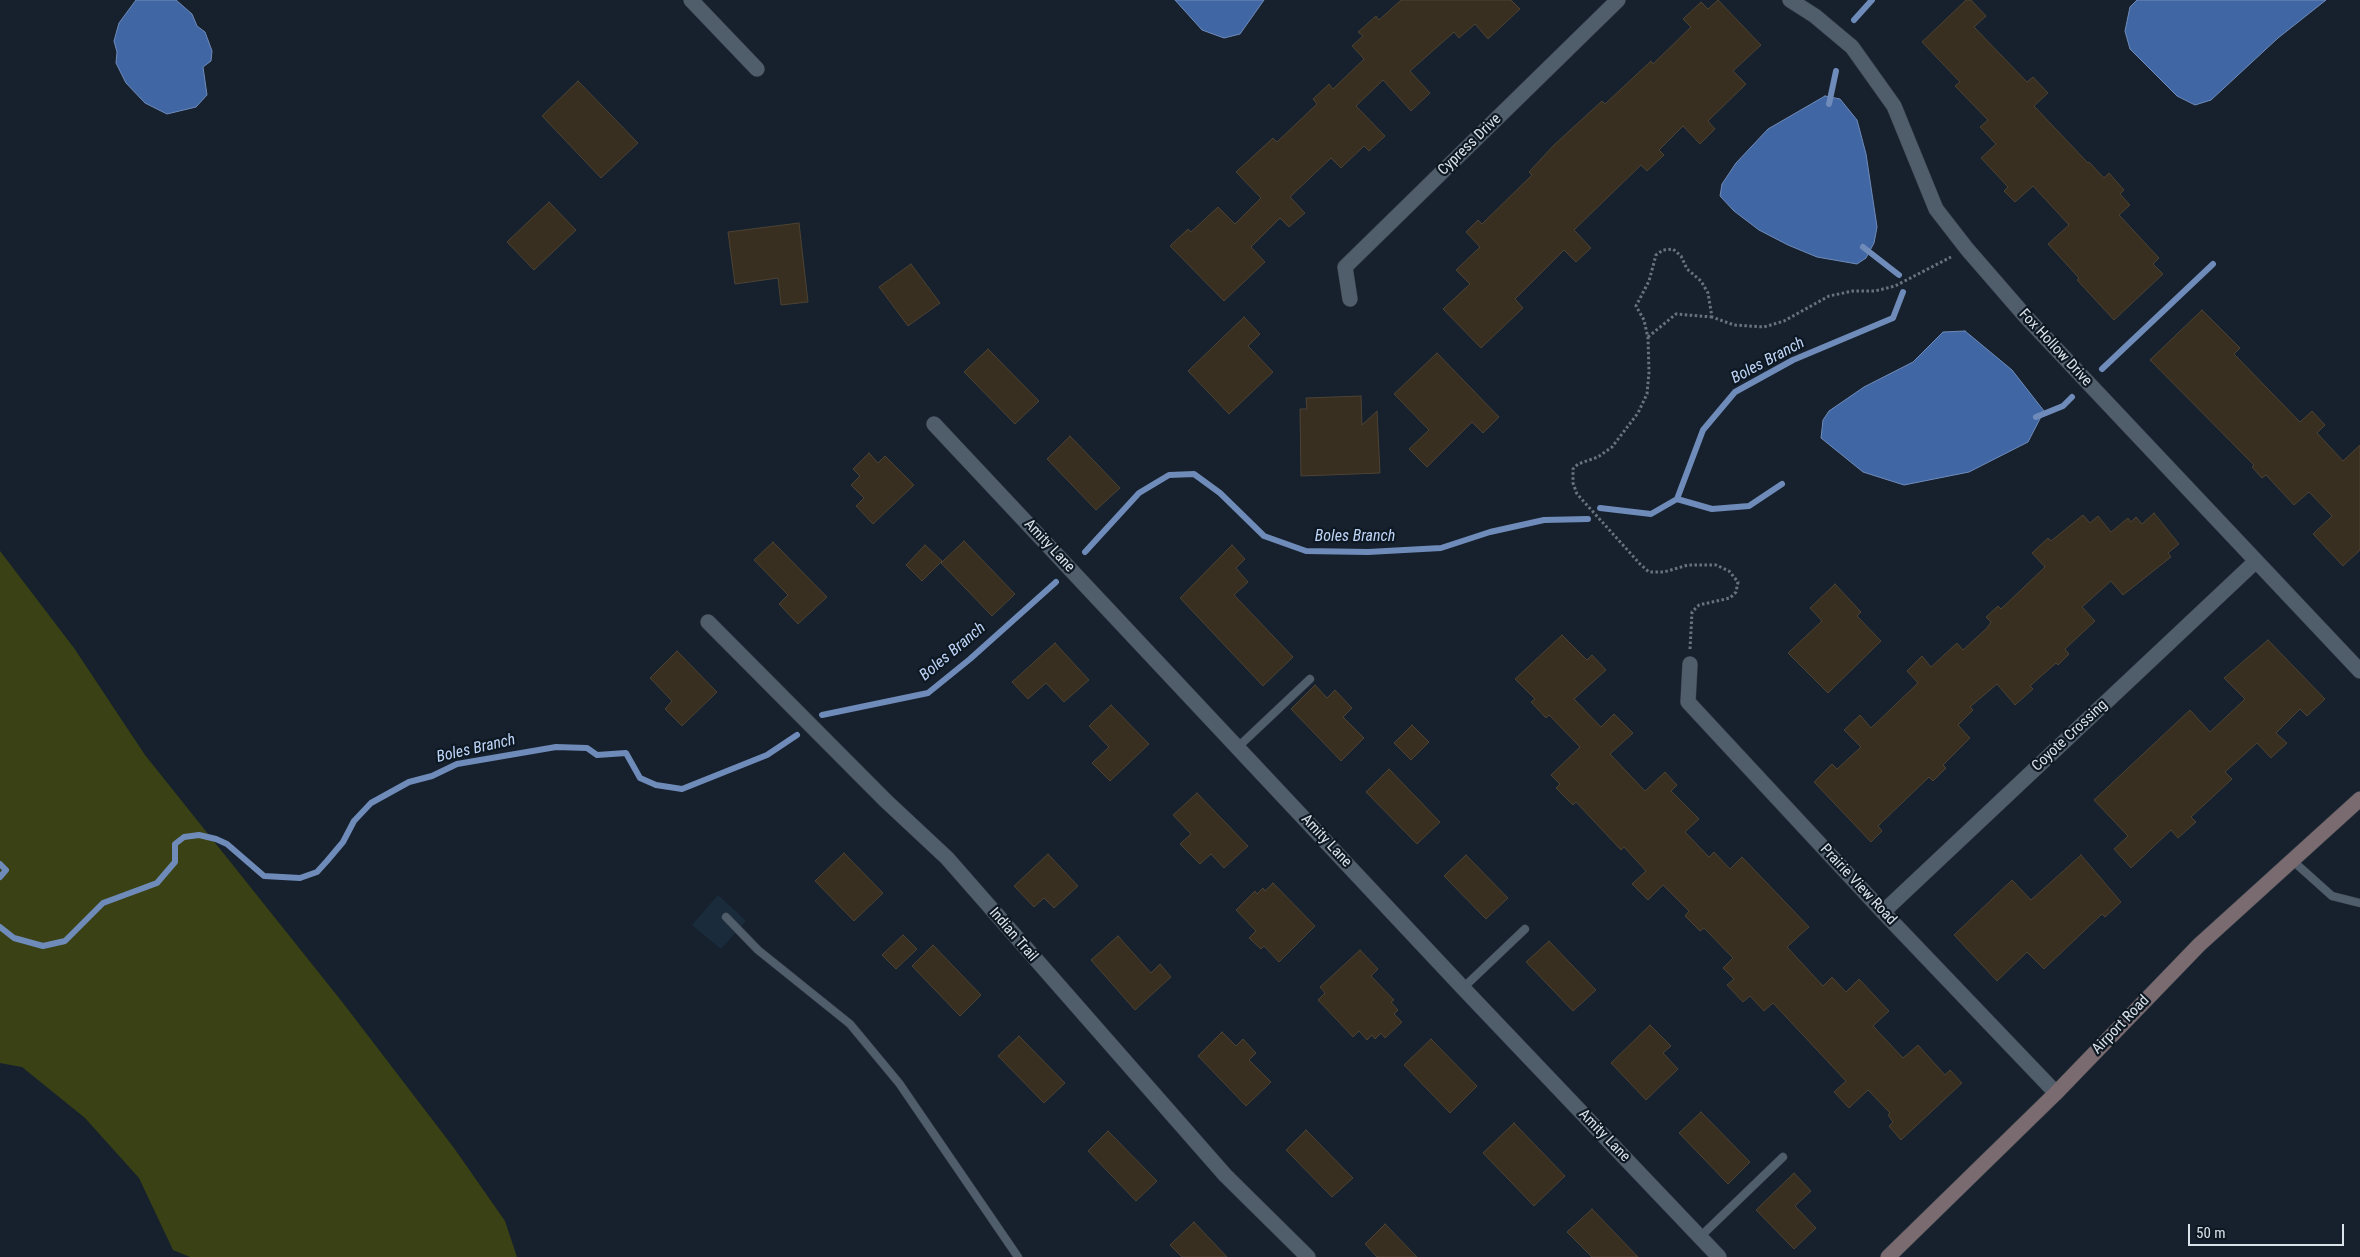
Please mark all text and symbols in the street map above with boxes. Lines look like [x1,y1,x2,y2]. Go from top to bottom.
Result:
street label: Cypress Drive [1435,111,1505,179]
street label: Fox Hollow Drive [2015,306,2095,390]
water label: Boles Branch [1728,334,1808,388]
street label: Amity Lane [1020,516,1078,576]
water label: Boles Branch [1315,527,1395,547]
water label: Boles Branch [916,619,990,685]
street label: Coyote Crossing [2028,696,2112,776]
water label: Boles Branch [435,731,517,767]
street label: Amity Lane [1297,811,1355,871]
street label: Prairie View Road [1816,841,1900,929]
street label: Indian Trail [985,904,1041,966]
street label: Airport Road [2089,992,2153,1058]
street label: Amity Lane [1575,1106,1633,1166]
scale bar [2190,1214,2346,1246]
text: 50 m [2196,1224,2226,1242]

